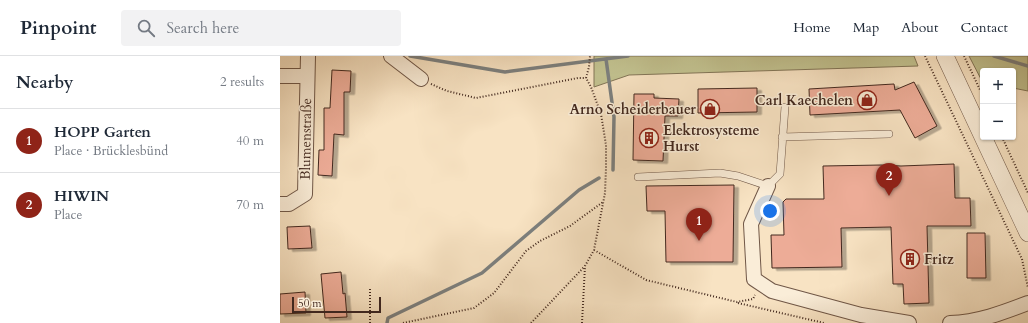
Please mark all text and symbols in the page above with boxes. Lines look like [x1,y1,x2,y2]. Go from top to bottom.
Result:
search box [121,10,401,46]
text: Pinpoint [20,15,97,41]
icon: search [135,17,157,39]
text: Search here [167,18,239,38]
text: Home [793,18,831,37]
text: Map [853,18,879,37]
text: About [901,18,938,37]
text: Contact [960,18,1008,37]
map controls [980,68,1016,140]
button: + [980,68,1016,104]
text: Nearby [16,71,73,94]
text: 2 results [220,73,264,91]
shop icon: Carl Kaechelen [856,89,878,111]
place label: Carl Kaechelen [755,91,853,110]
street label: Blumenstraße [296,98,316,180]
shop icon: Arno Scheiderbauer [699,98,721,120]
place label: Arno Scheiderbauer [569,100,696,119]
button: − [980,104,1016,140]
place label: Elektrosysteme Hurst [663,121,760,156]
text: HOPP Garten [54,122,151,142]
building icon: Elektrosysteme Hurst [638,127,660,149]
text: 1 [26,132,32,150]
text: 40 m [236,132,264,150]
text: Place · Brücklesbünd [54,142,168,160]
pin: 2 [876,163,902,196]
text: HIWIN [54,186,109,206]
text: 2 [26,196,32,214]
text: 70 m [236,196,264,214]
your location [760,201,780,221]
text: Place [54,206,82,224]
pin: 1 [686,208,712,241]
building icon: Fritz [899,248,921,270]
place label: Fritz [924,250,954,269]
scale bar [292,295,381,314]
text: 50 m [298,296,322,311]

